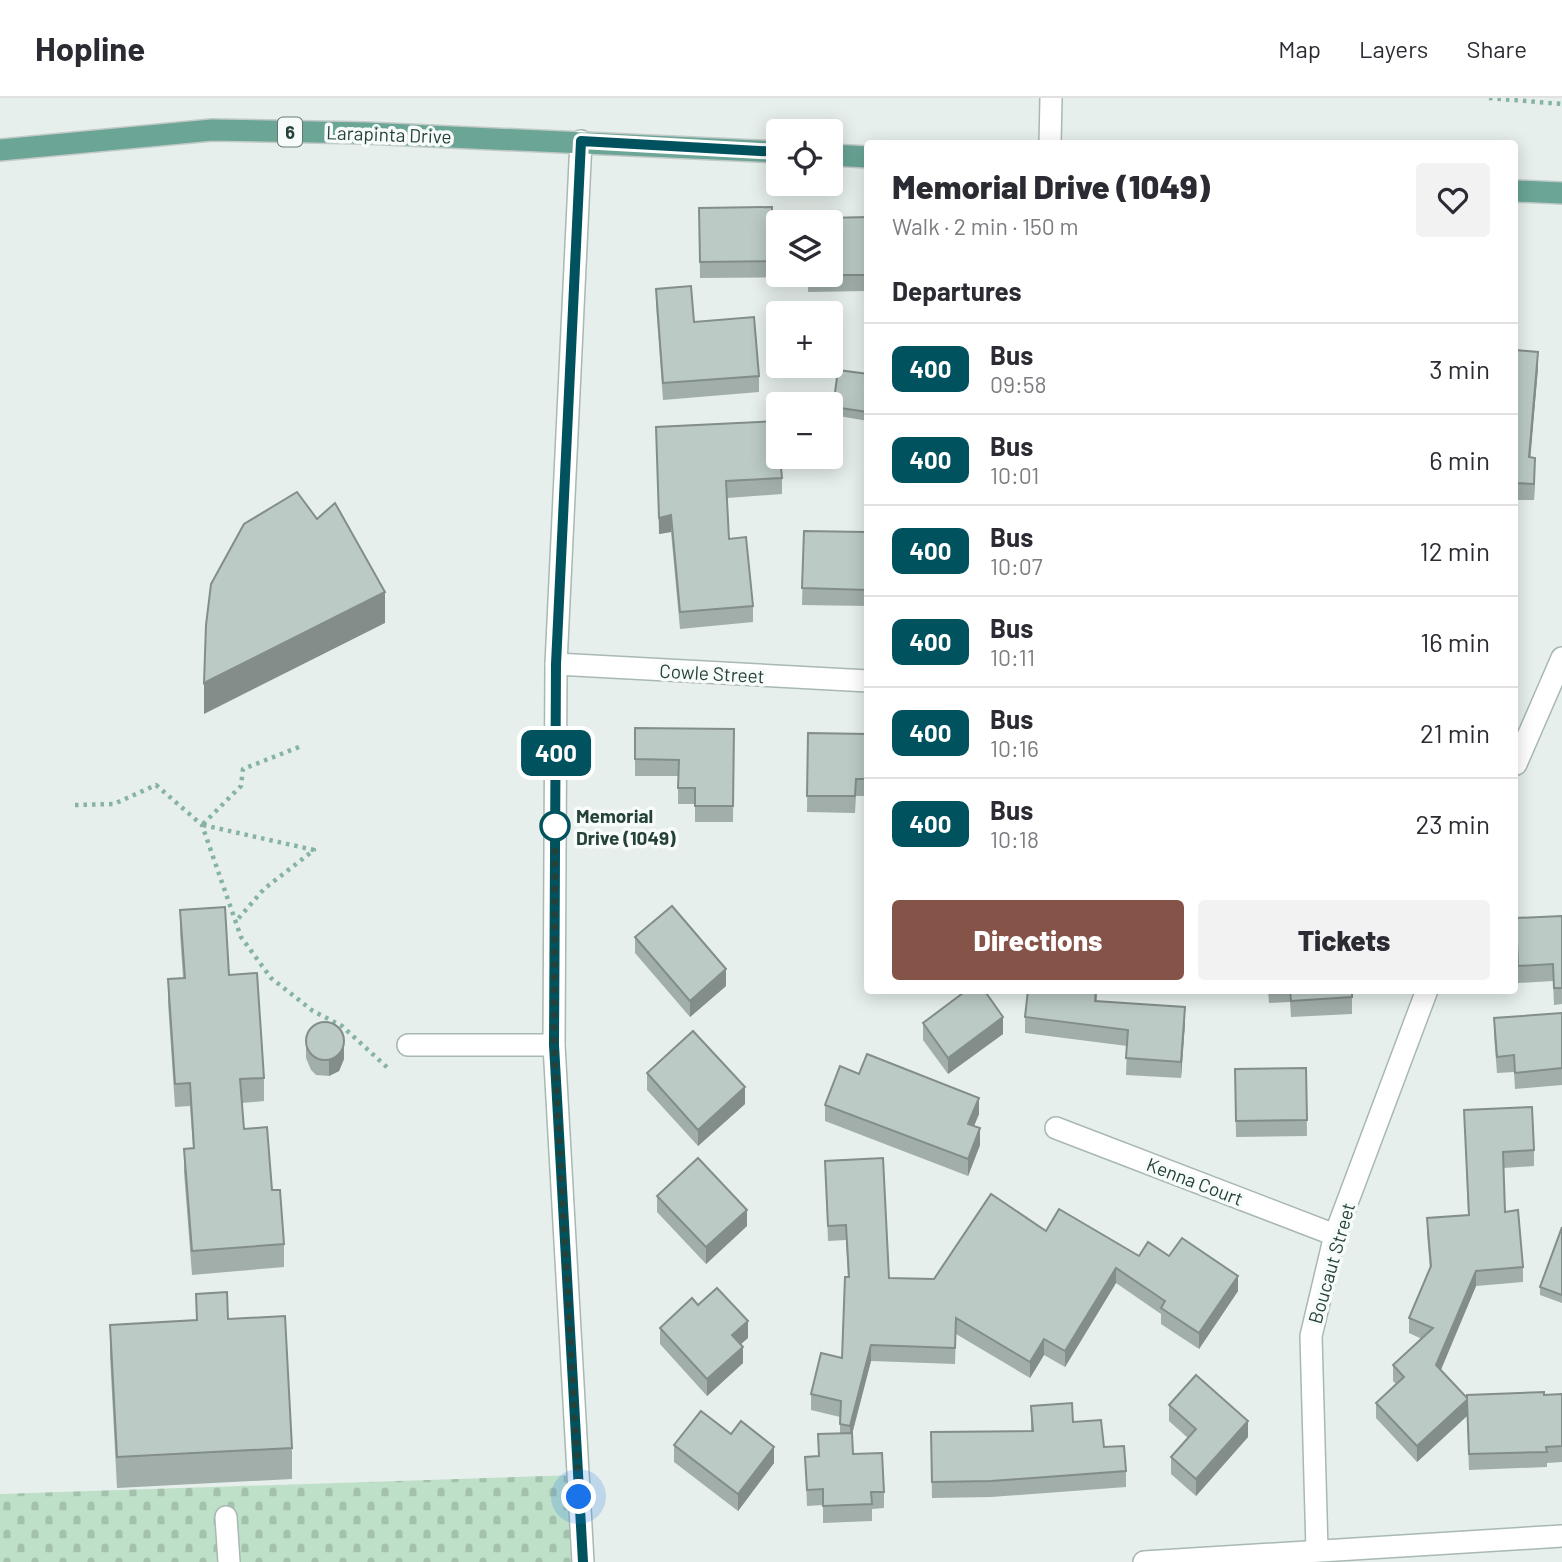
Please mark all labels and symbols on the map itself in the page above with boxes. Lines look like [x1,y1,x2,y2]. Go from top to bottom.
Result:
road number: 6 [278,117,302,146]
street label: Larapinta Drive [326,120,452,148]
street label: Cowle Street [659,659,765,687]
line badge: 400 [516,730,596,776]
place label: Memorial Drive (1049) [576,804,676,849]
marker: Memorial Drive (1049) [540,811,570,841]
street label: Kenna Court [1143,1152,1247,1210]
street label: Boucaut Street [1303,1200,1359,1326]
your location [561,1479,596,1514]

